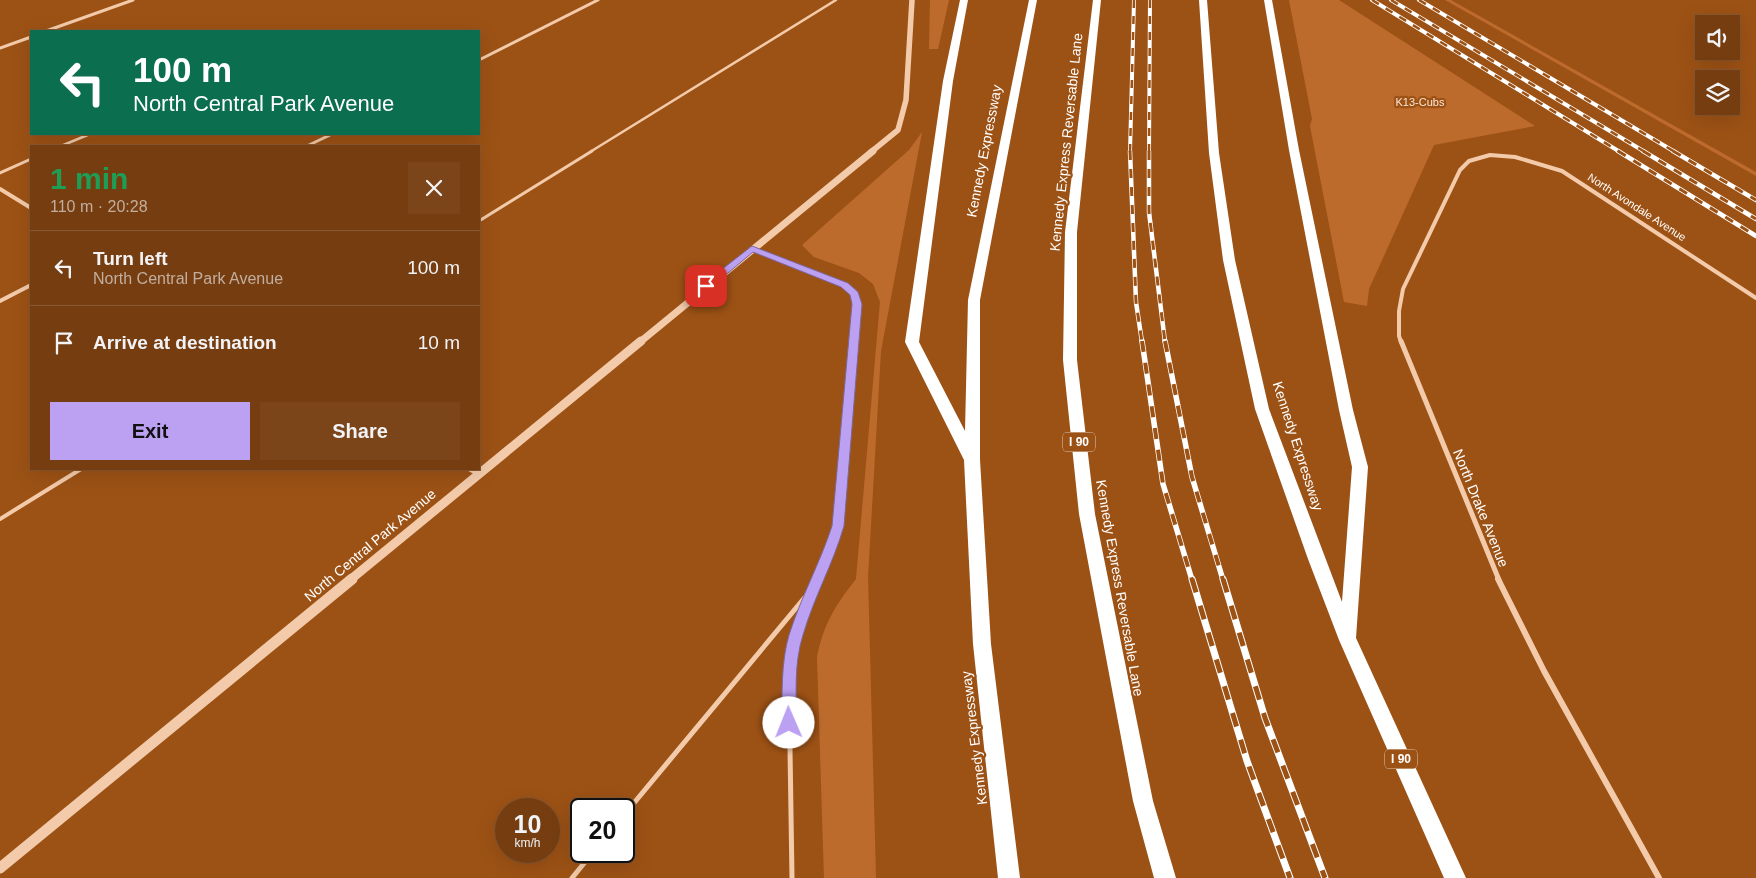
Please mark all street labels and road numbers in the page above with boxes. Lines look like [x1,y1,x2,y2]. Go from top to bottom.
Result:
street label: Kennedy Express Reversable Lane [1047,32,1085,252]
street label: Kennedy Expressway [963,83,1005,219]
street label: North Avondale Avenue [1586,171,1688,243]
street label: Kennedy Expressway [1270,380,1326,512]
road number: I 90 [1063,432,1095,452]
street label: North Drake Avenue [1450,447,1512,570]
street label: Kennedy Express Reversable Lane [1093,479,1147,698]
street label: North Central Park Avenue [301,485,439,605]
street label: Kennedy Expressway [958,670,990,806]
road number: I 90 [1385,750,1417,769]

